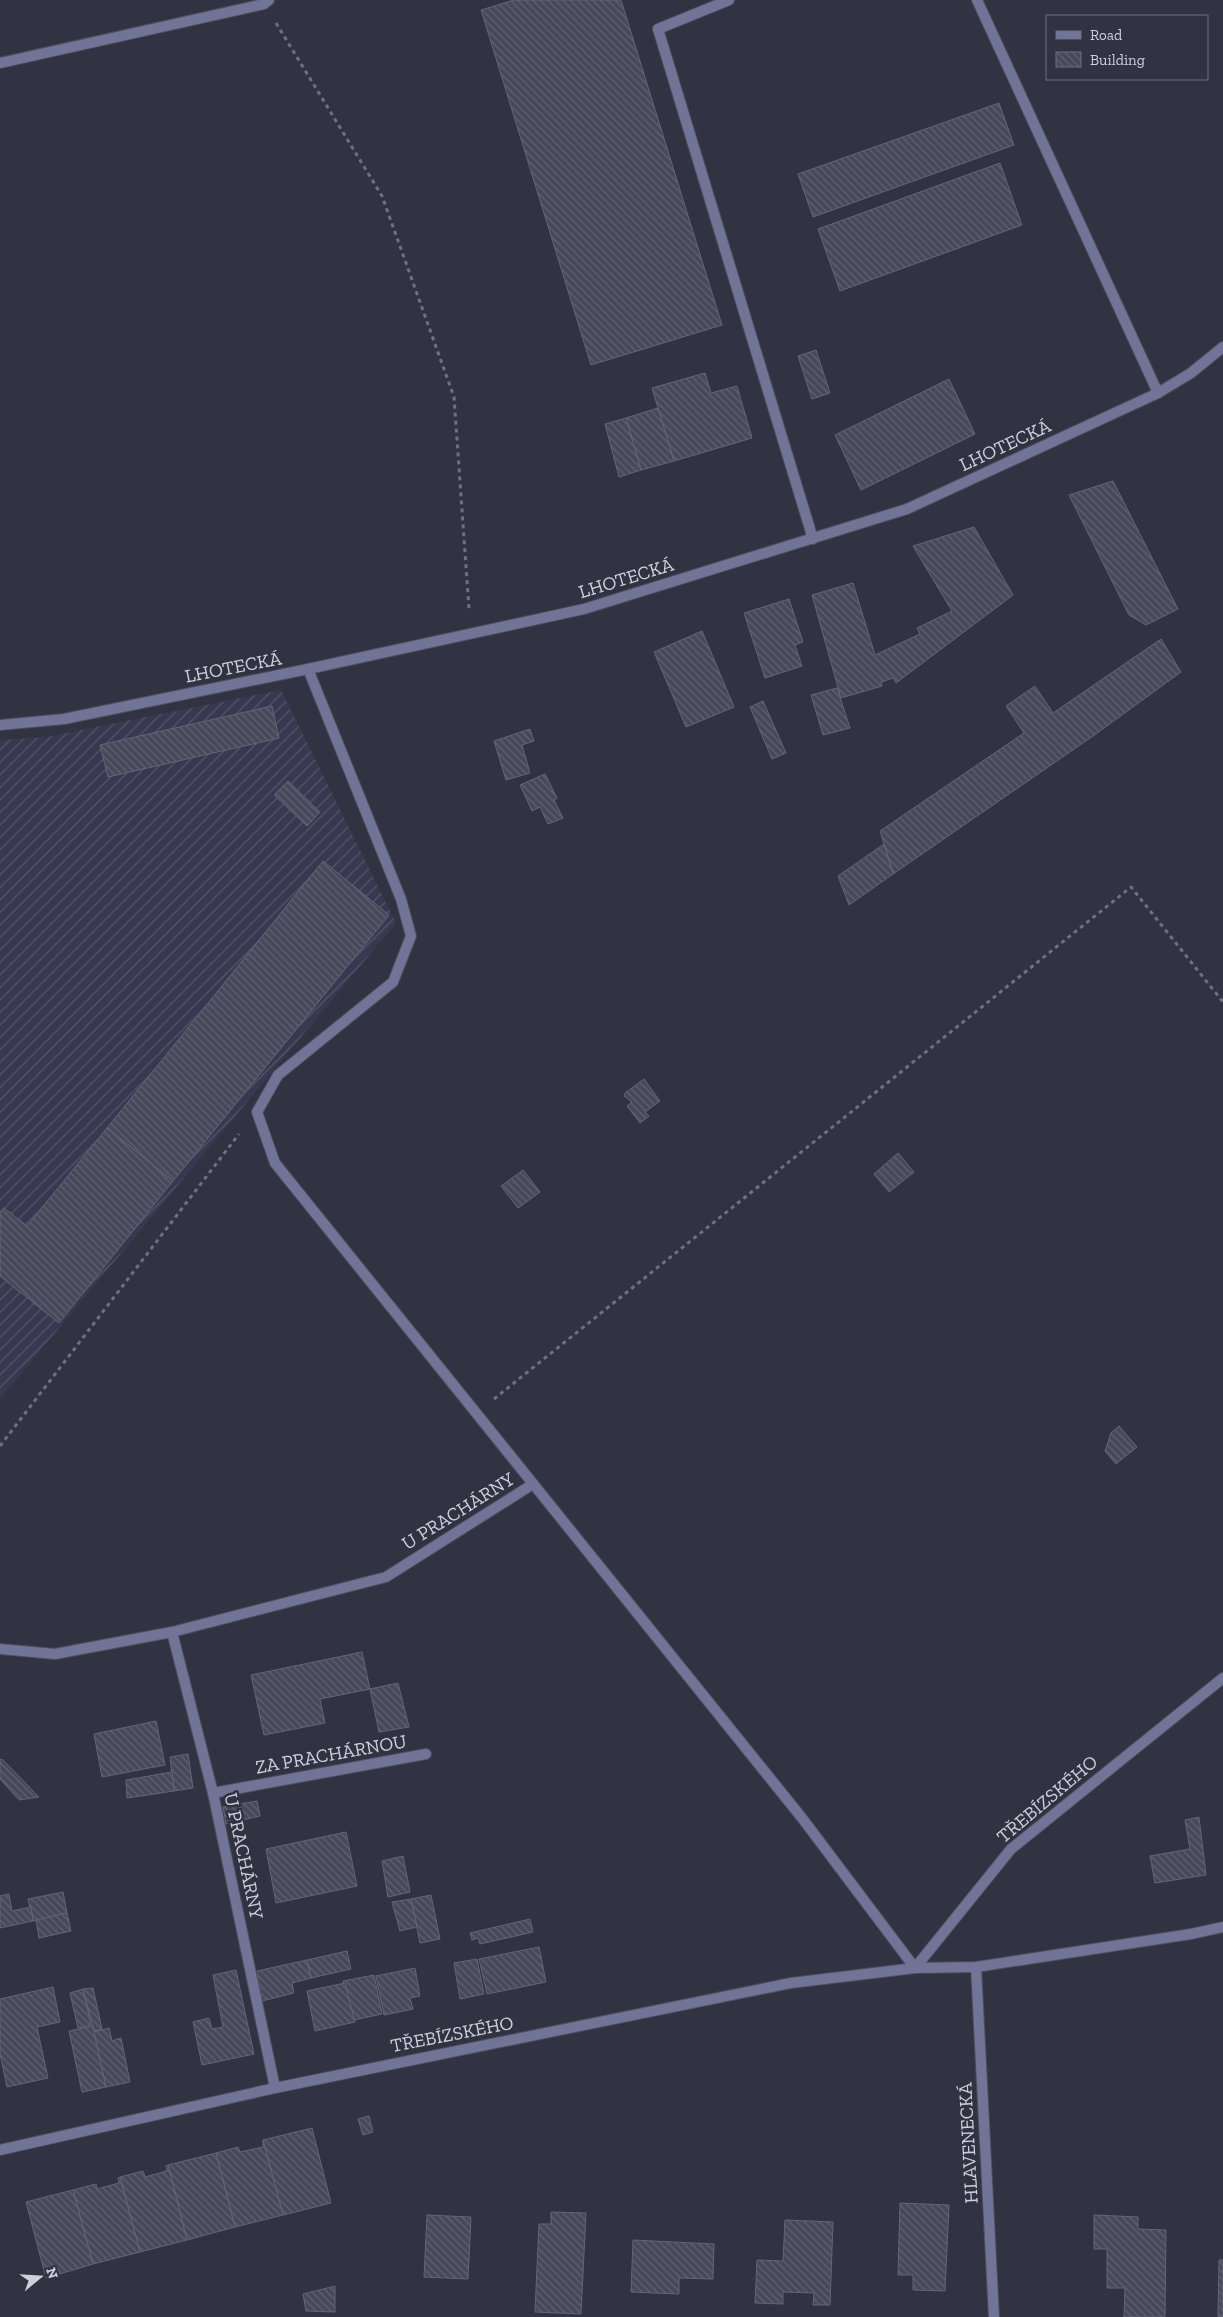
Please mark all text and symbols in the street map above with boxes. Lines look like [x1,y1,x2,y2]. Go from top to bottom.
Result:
legend [1046,15,1208,80]
text: Road [1090,26,1123,44]
text: Building [1090,51,1145,69]
street label: LHOTECKÁ [956,414,1055,476]
street label: LHOTECKÁ [576,552,677,603]
street label: LHOTECKÁ [183,646,284,688]
street label: U PRACHÁRNY [397,1467,519,1555]
street label: ZA PRACHÁRNOU [254,1729,408,1779]
street label: TŘEBÍZSKÉHO [992,1750,1102,1848]
street label: U PRACHÁRNY [219,1791,269,1922]
street label: TŘEBÍZSKÉHO [389,2011,516,2057]
street label: HLAVENECKÁ [953,2081,983,2204]
north arrow [15,2252,65,2302]
text: N [42,2265,62,2281]

